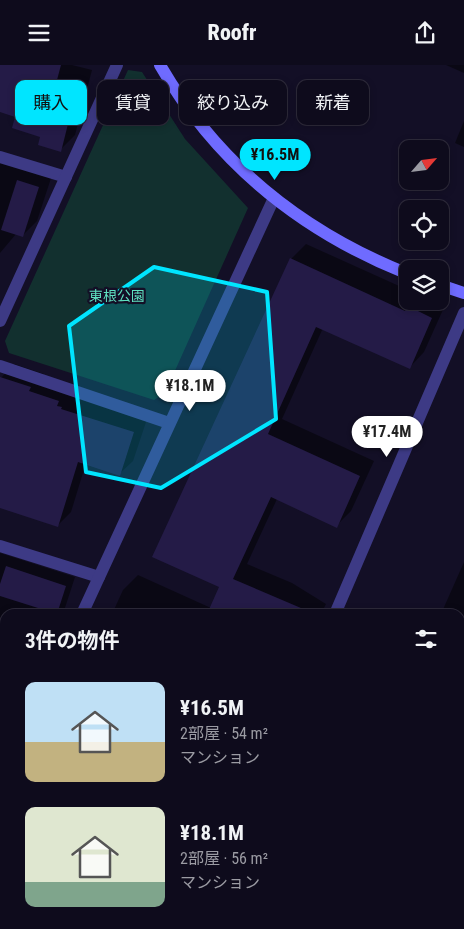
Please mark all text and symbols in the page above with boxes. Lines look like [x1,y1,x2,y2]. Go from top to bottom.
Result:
icon: menu [25,19,53,47]
icon: share [411,19,439,47]
text: Roofr [208,20,256,45]
chip: 購入 [15,80,87,125]
chip: 賃貸 [97,80,169,125]
chip: 絞り込み [179,80,287,125]
chip: 新着 [297,80,369,125]
pin: ¥16.5M [234,139,316,181]
north arrow [399,140,449,190]
map controls [399,140,449,310]
text: ¥16.5M [251,145,299,164]
button: locate [399,200,449,250]
button: layers [399,260,449,310]
park label: 東根公園 [89,288,145,304]
pin: ¥18.1M [149,369,231,412]
text: ¥18.1M [166,376,214,395]
pin: ¥17.4M [346,415,428,458]
text: ¥17.4M [363,422,411,441]
icon: filters [412,625,440,653]
text: 3件の物件 [25,629,120,653]
text: ¥16.5M [180,696,244,720]
icon: home [65,702,125,762]
text: 2部屋 · 54 m² [180,724,268,743]
text: マンション [180,748,260,767]
text: ¥18.1M [180,821,244,845]
icon: home [65,827,125,887]
text: 2部屋 · 56 m² [180,849,268,868]
text: マンション [180,873,260,892]

